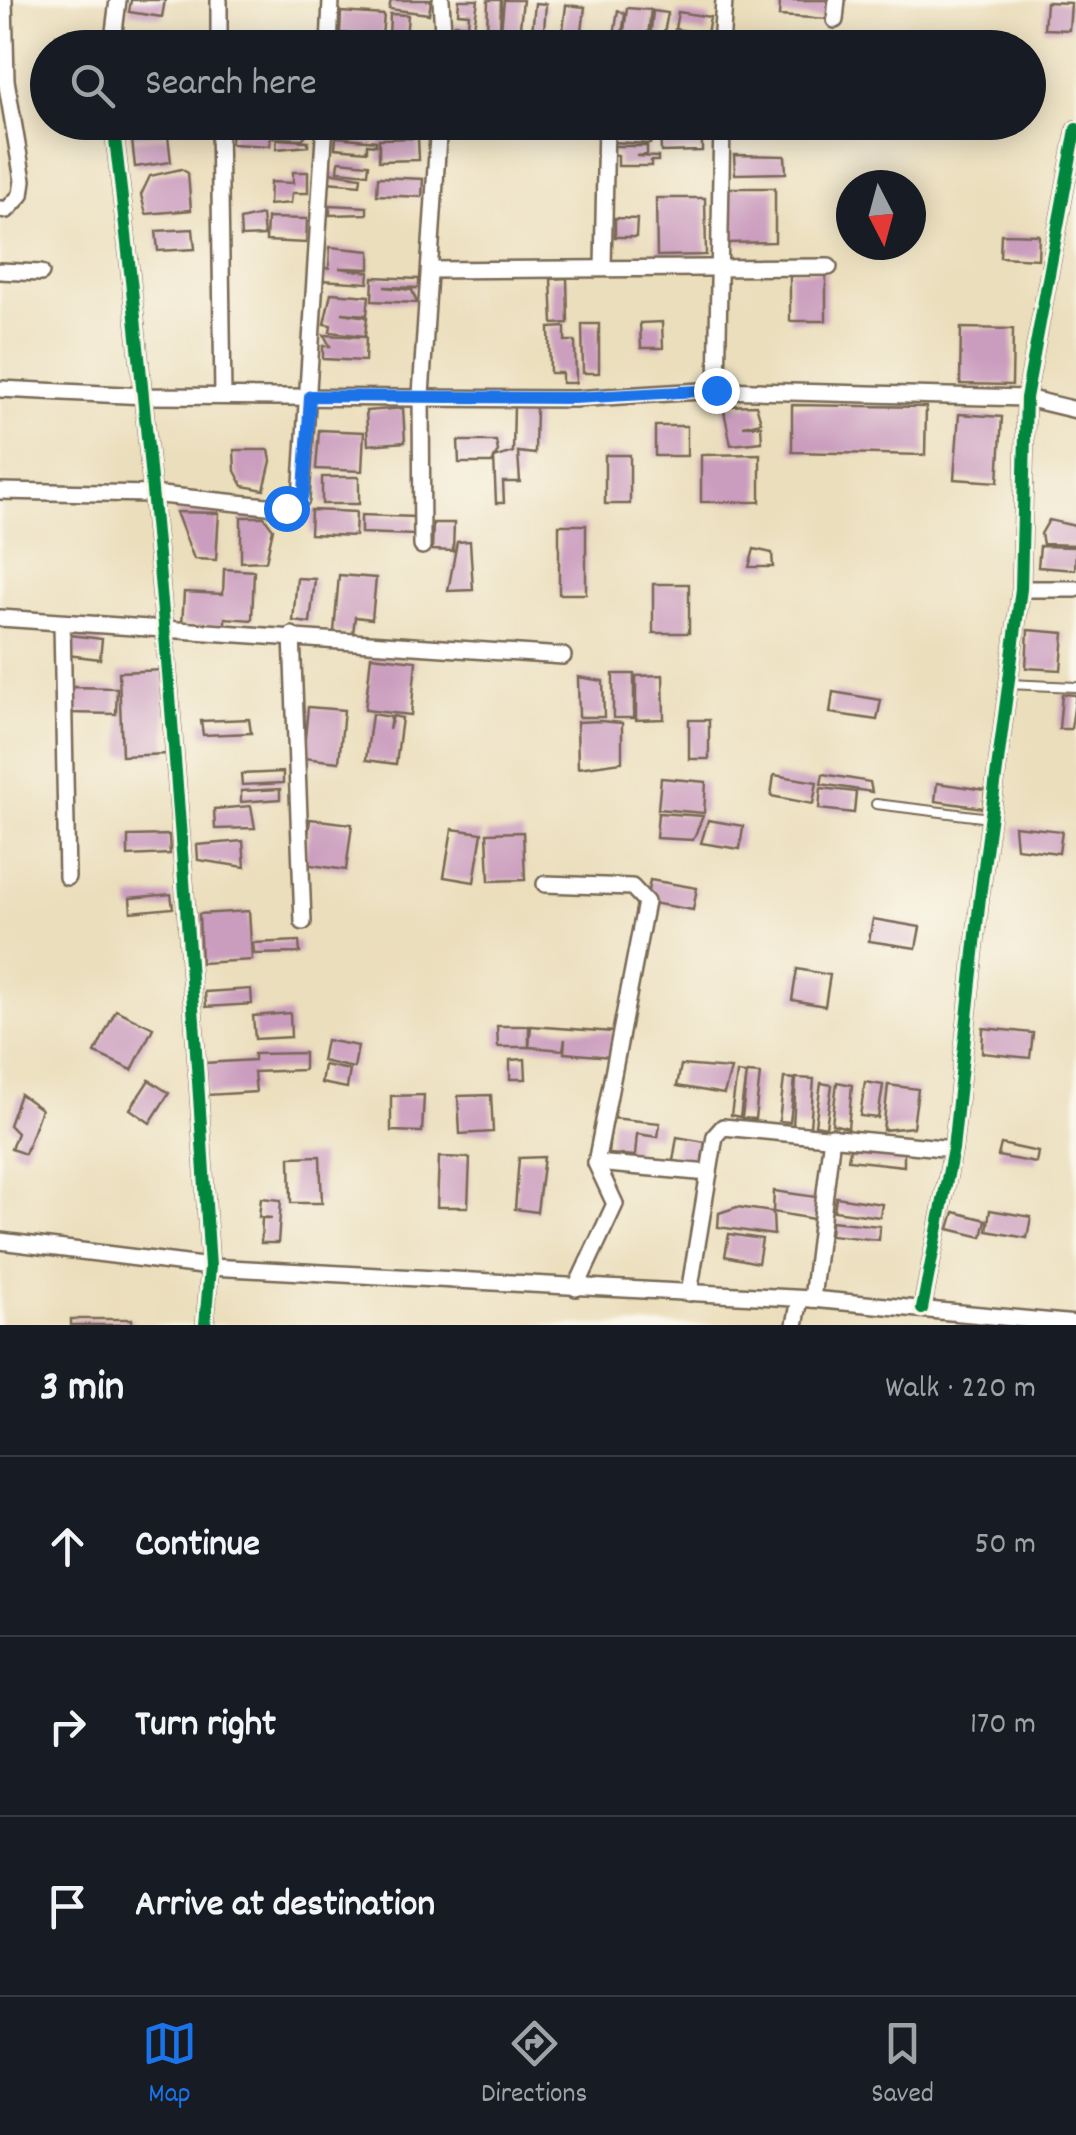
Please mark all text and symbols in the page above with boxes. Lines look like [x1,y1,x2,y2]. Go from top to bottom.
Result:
search box [30,30,1046,140]
icon: search [65,58,120,113]
text: Search here [145,58,317,113]
north arrow [836,170,926,260]
route end [694,368,740,414]
route start [264,486,310,532]
text: 3 min [40,1360,124,1420]
text: Walk · 220 m [885,1367,1036,1413]
icon: ahead [40,1519,95,1574]
text: Continue [135,1519,260,1574]
text: 50 m [974,1523,1036,1569]
icon: right [40,1699,95,1754]
text: Turn right [135,1699,276,1754]
text: 170 m [970,1703,1036,1749]
icon: arrive [40,1879,95,1934]
text: Arrive at destination [135,1879,435,1934]
tab: Map [142,2016,197,2116]
tab: Directions [481,2016,587,2116]
tab: Saved [871,2016,934,2116]

